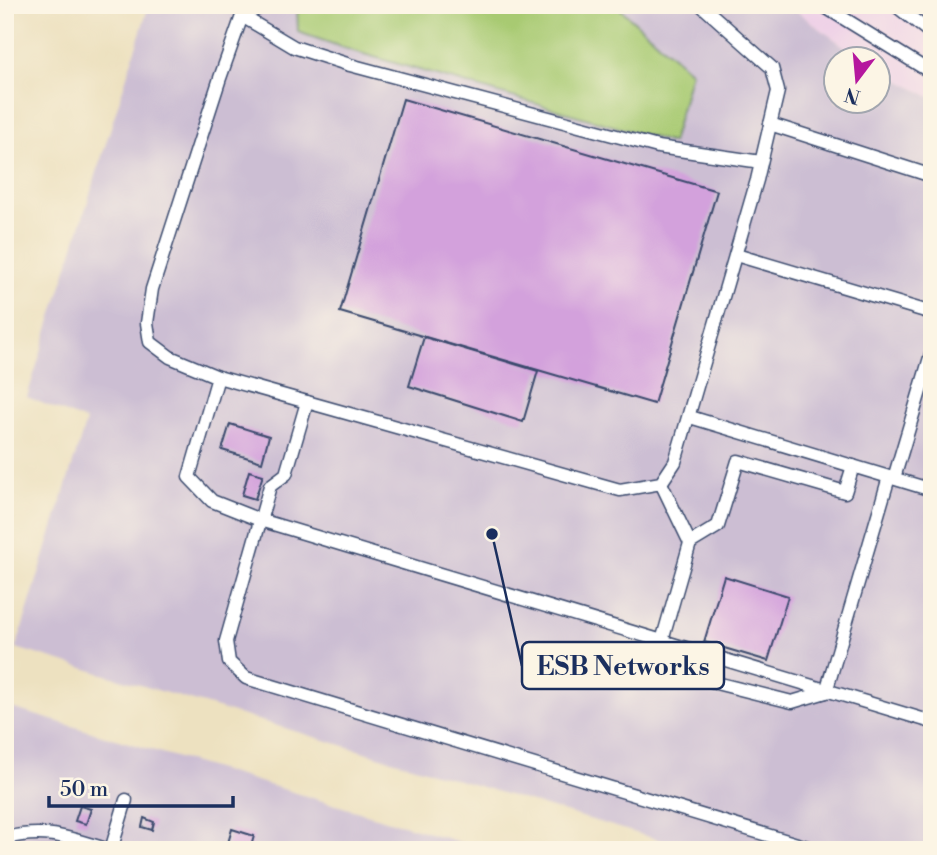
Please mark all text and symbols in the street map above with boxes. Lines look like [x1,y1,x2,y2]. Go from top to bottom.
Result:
north arrow [822,46,892,116]
text: N [842,82,863,109]
callout: ESB Networks [522,642,724,689]
text: ESB Networks [536,651,710,683]
scale bar [49,764,233,808]
text: 50 m [60,777,108,803]

